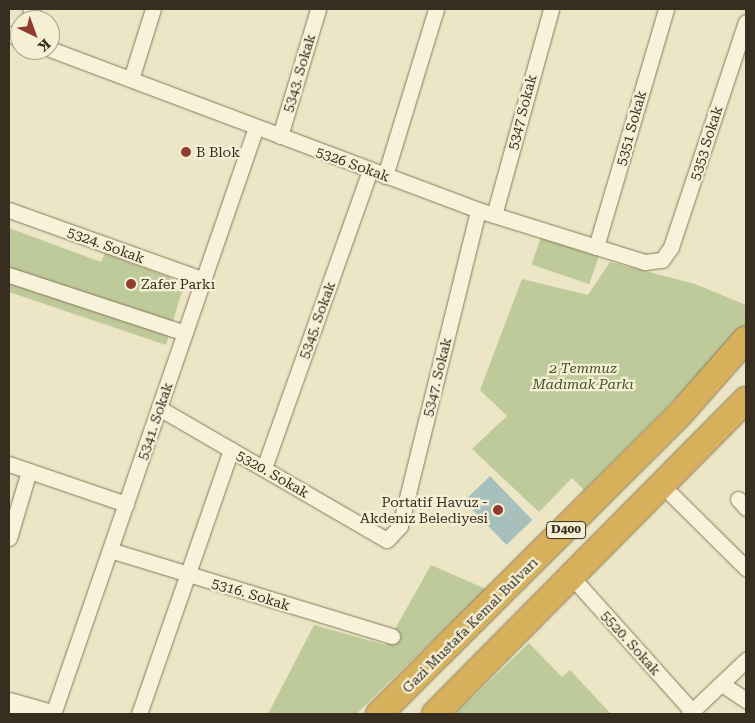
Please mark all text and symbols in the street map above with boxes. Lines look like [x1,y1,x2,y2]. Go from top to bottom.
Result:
north arrow [10,10,60,60]
street label: 5343. Sokak [279,32,319,114]
text: K [35,36,54,55]
street label: 5347 Sokak [504,73,540,151]
street label: 5351 Sokak [612,89,650,167]
street label: 5353 Sokak [686,104,726,182]
street label: 5326 Sokak [314,143,392,185]
place label: B Blok [196,144,240,160]
marker: B Blok [180,146,192,158]
street label: 5324. Sokak [65,223,147,267]
place label: Zafer Parkı [141,276,215,292]
marker: Zafer Parkı [125,278,137,290]
street label: 5345. Sokak [295,279,339,361]
street label: 5347. Sokak [419,336,455,418]
park label: 2 Temmuz Madımak Parkı [532,360,634,392]
street label: 5341. Sokak [134,380,176,462]
street label: 5320. Sokak [234,447,312,501]
place label: Portatif Havuz - Akdeniz Belediyesi [360,494,488,526]
marker: Portatif Havuz - Akdeniz Belediyesi [492,504,504,516]
road number: D400 [546,520,586,540]
street label: Gazi Mustafa Kemal Bulvarı [399,554,541,696]
street label: 5316. Sokak [210,574,292,614]
street label: 5520. Sokak [598,607,664,679]

